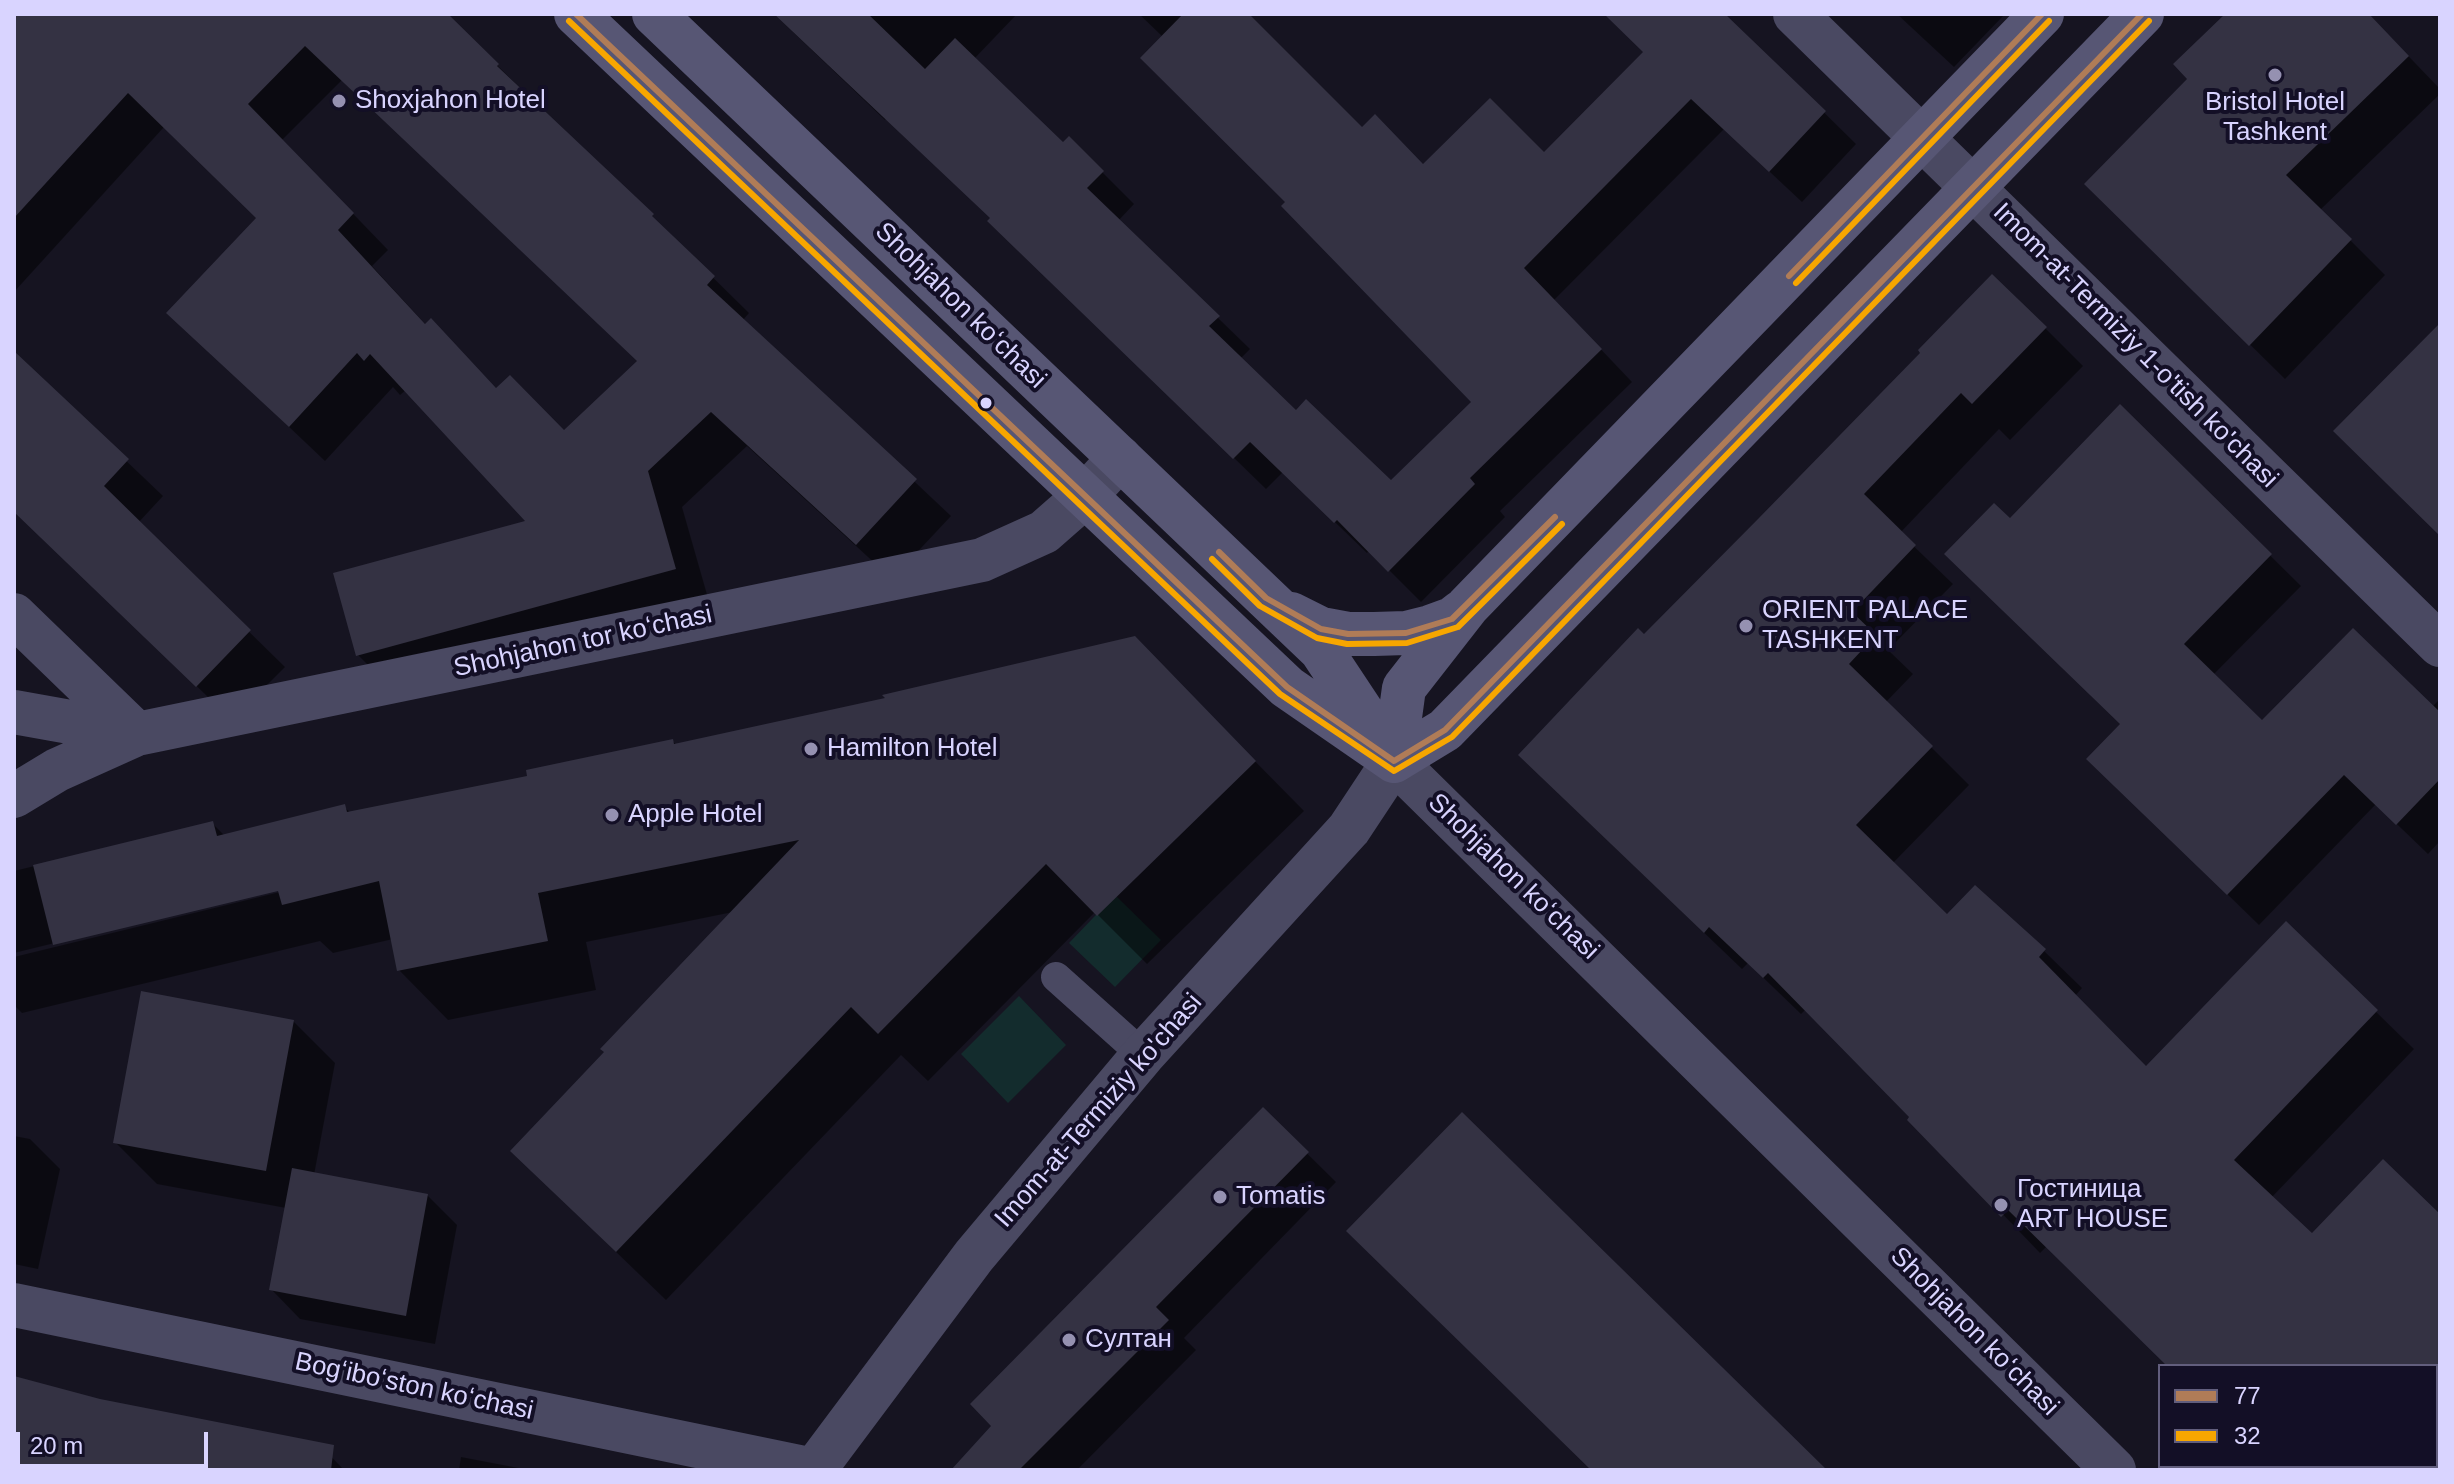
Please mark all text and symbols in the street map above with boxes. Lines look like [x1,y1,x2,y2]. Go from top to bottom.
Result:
marker: Bristol Hotel Tashkent [2266,66,2284,84]
place label: Shoxjahon Hotel [355,85,546,117]
place label: Bristol Hotel Tashkent [2205,87,2345,148]
marker: Shoxjahon Hotel [330,92,348,110]
street label: Imom-at-Termiziy 1-o'tish ko'chasi [1986,197,2284,495]
street label: Shohjahon koʻchasi [868,216,1052,396]
unlabelled marker [978,395,994,411]
place label: ORIENT PALACE TASHKENT [1762,595,1968,656]
street label: Shohjahon tor koʻchasi [451,599,715,685]
marker: ORIENT PALACE TASHKENT [1737,617,1755,635]
place label: Hamilton Hotel [827,733,998,765]
marker: Hamilton Hotel [802,740,820,758]
street label: Shohjahon koʻchasi [1421,787,1605,967]
place label: Apple Hotel [628,799,762,831]
marker: Apple Hotel [603,806,621,824]
street label: Imom-at-Termiziy ko'chasi [989,988,1209,1234]
place label: Гостиница ART HOUSE [2017,1174,2168,1236]
place label: Tomatis [1236,1181,1326,1213]
marker: Tomatis [1211,1188,1229,1206]
marker: Гостиница ART HOUSE [1992,1196,2010,1214]
street label: Shohjahon koʻchasi [1883,1241,2065,1423]
place label: Султан [1085,1324,1172,1356]
marker: Султан [1060,1331,1078,1349]
street label: Bogʻiboʻston koʻchasi [292,1346,536,1428]
legend [2158,1364,2438,1468]
text: 77 [2234,1382,2261,1409]
scale bar [20,1416,212,1466]
text: 32 [2234,1422,2261,1449]
text: 20 m [30,1432,83,1459]

